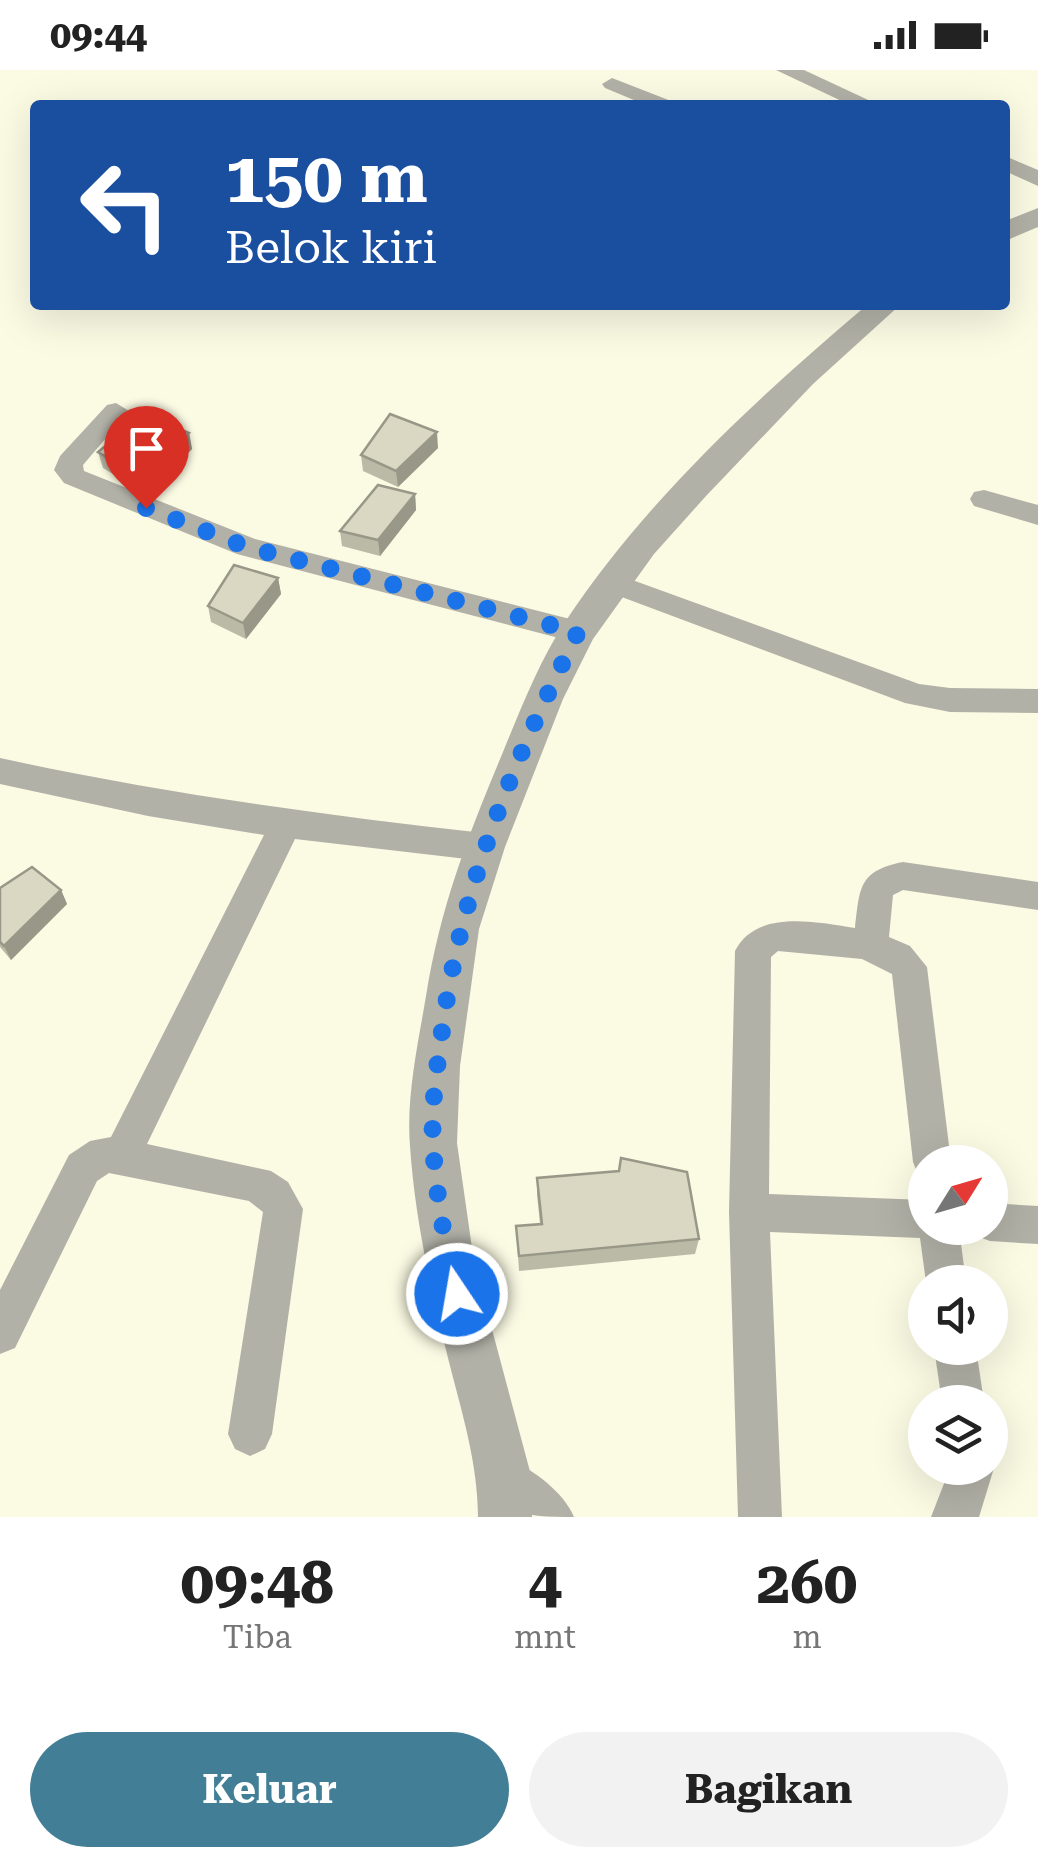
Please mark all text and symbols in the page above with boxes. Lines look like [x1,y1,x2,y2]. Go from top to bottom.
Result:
text: 09:44 [50,13,147,57]
text: 150 m [225,137,428,219]
icon: left [60,140,190,270]
text: Belok kiri [225,221,437,274]
pin [104,406,189,509]
icon: arrive [119,421,174,476]
north arrow [908,1145,1008,1245]
map controls [908,1145,1008,1485]
position arrow [405,1242,509,1346]
button: sound [908,1265,1008,1365]
button: layers [908,1385,1008,1485]
text: 09:48 [181,1547,334,1618]
text: 4 [528,1547,562,1618]
text: 260 [757,1547,857,1618]
text: Tiba [223,1618,292,1656]
text: mnt [514,1618,576,1656]
text: m [792,1618,822,1656]
button: Keluar [30,1732,509,1847]
button: Bagikan [529,1732,1008,1847]

